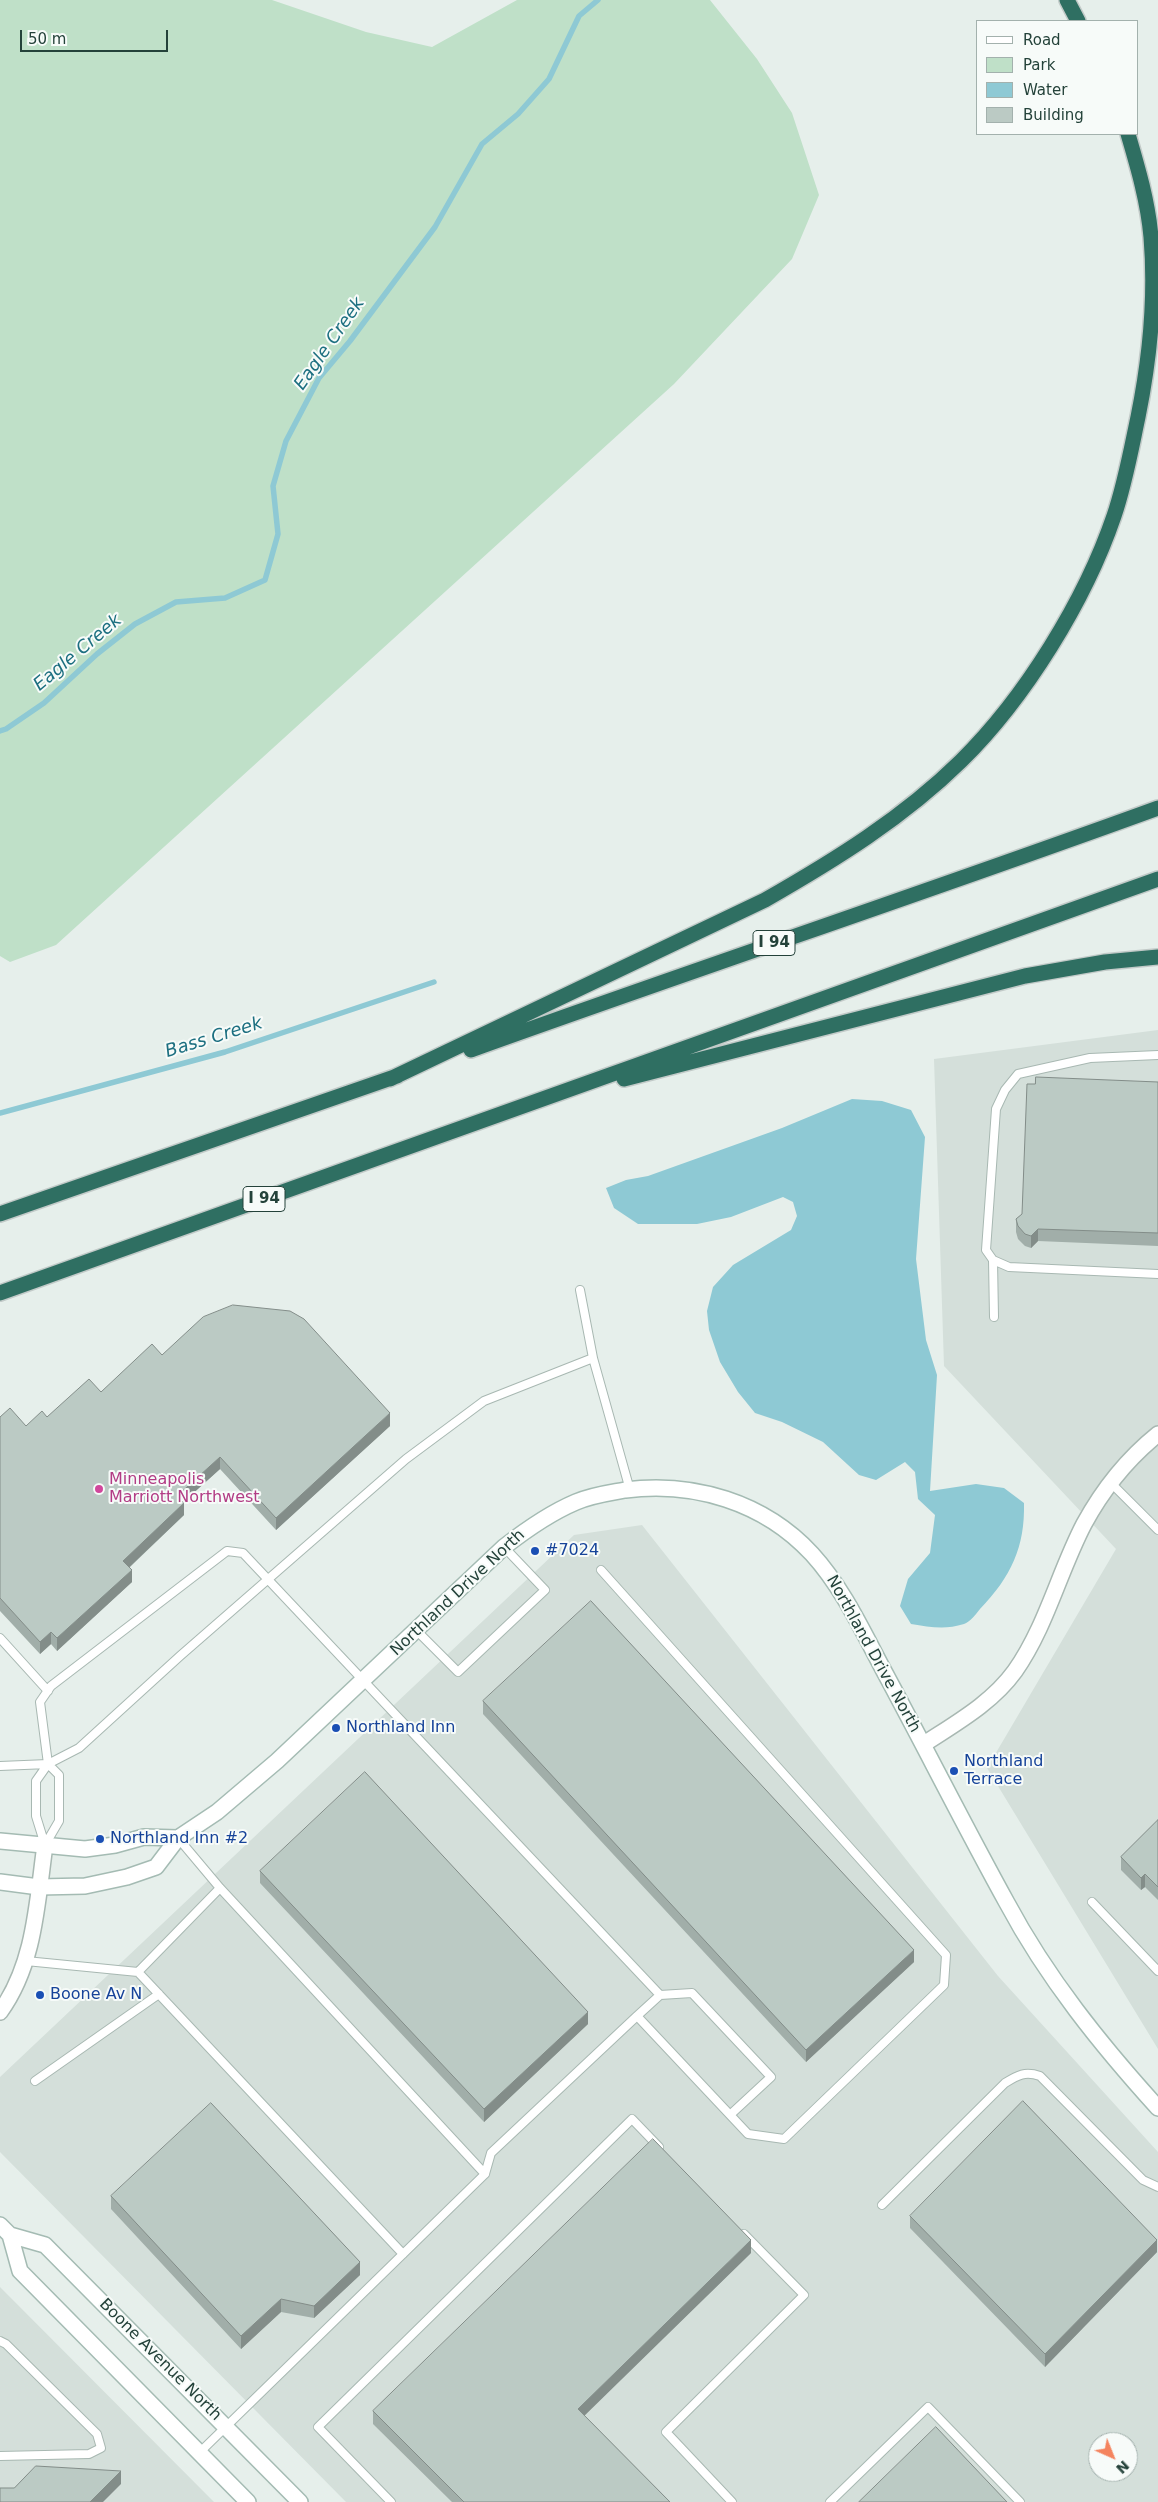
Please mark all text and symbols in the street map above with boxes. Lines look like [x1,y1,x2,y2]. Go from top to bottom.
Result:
scale bar [22,20,170,52]
legend [976,20,1138,135]
text: 50 m [28,30,66,48]
text: Road [1023,31,1061,49]
text: Park [1023,56,1055,74]
text: Water [1023,81,1067,99]
text: Building [1023,106,1084,124]
water label: Eagle Creek [290,294,370,394]
water label: Eagle Creek [30,610,126,696]
road number: I 94 [753,930,795,956]
water label: Bass Creek [163,1013,265,1063]
road number: I 94 [243,1186,285,1212]
place label: Minneapolis Marriott Northwest [109,1470,260,1508]
marker: Minneapolis Marriott Northwest [93,1483,105,1495]
street label: Northland Drive North [387,1526,529,1660]
place label: #7024 [545,1541,599,1561]
marker: #7024 [529,1545,541,1557]
street label: Northland Drive North [822,1572,924,1736]
place label: Northland Inn [346,1718,455,1738]
marker: Northland Inn [330,1722,342,1734]
place label: Northland Terrace [964,1752,1043,1790]
marker: Northland Terrace [948,1765,960,1777]
place label: Northland Inn #2 [110,1829,248,1849]
marker: Northland Inn #2 [94,1833,106,1845]
place label: Boone Av N [50,1985,142,2005]
marker: Boone Av N [34,1989,46,2001]
street label: Boone Avenue North [95,2295,225,2425]
north arrow [1088,2432,1138,2482]
text: N [1113,2457,1132,2477]

